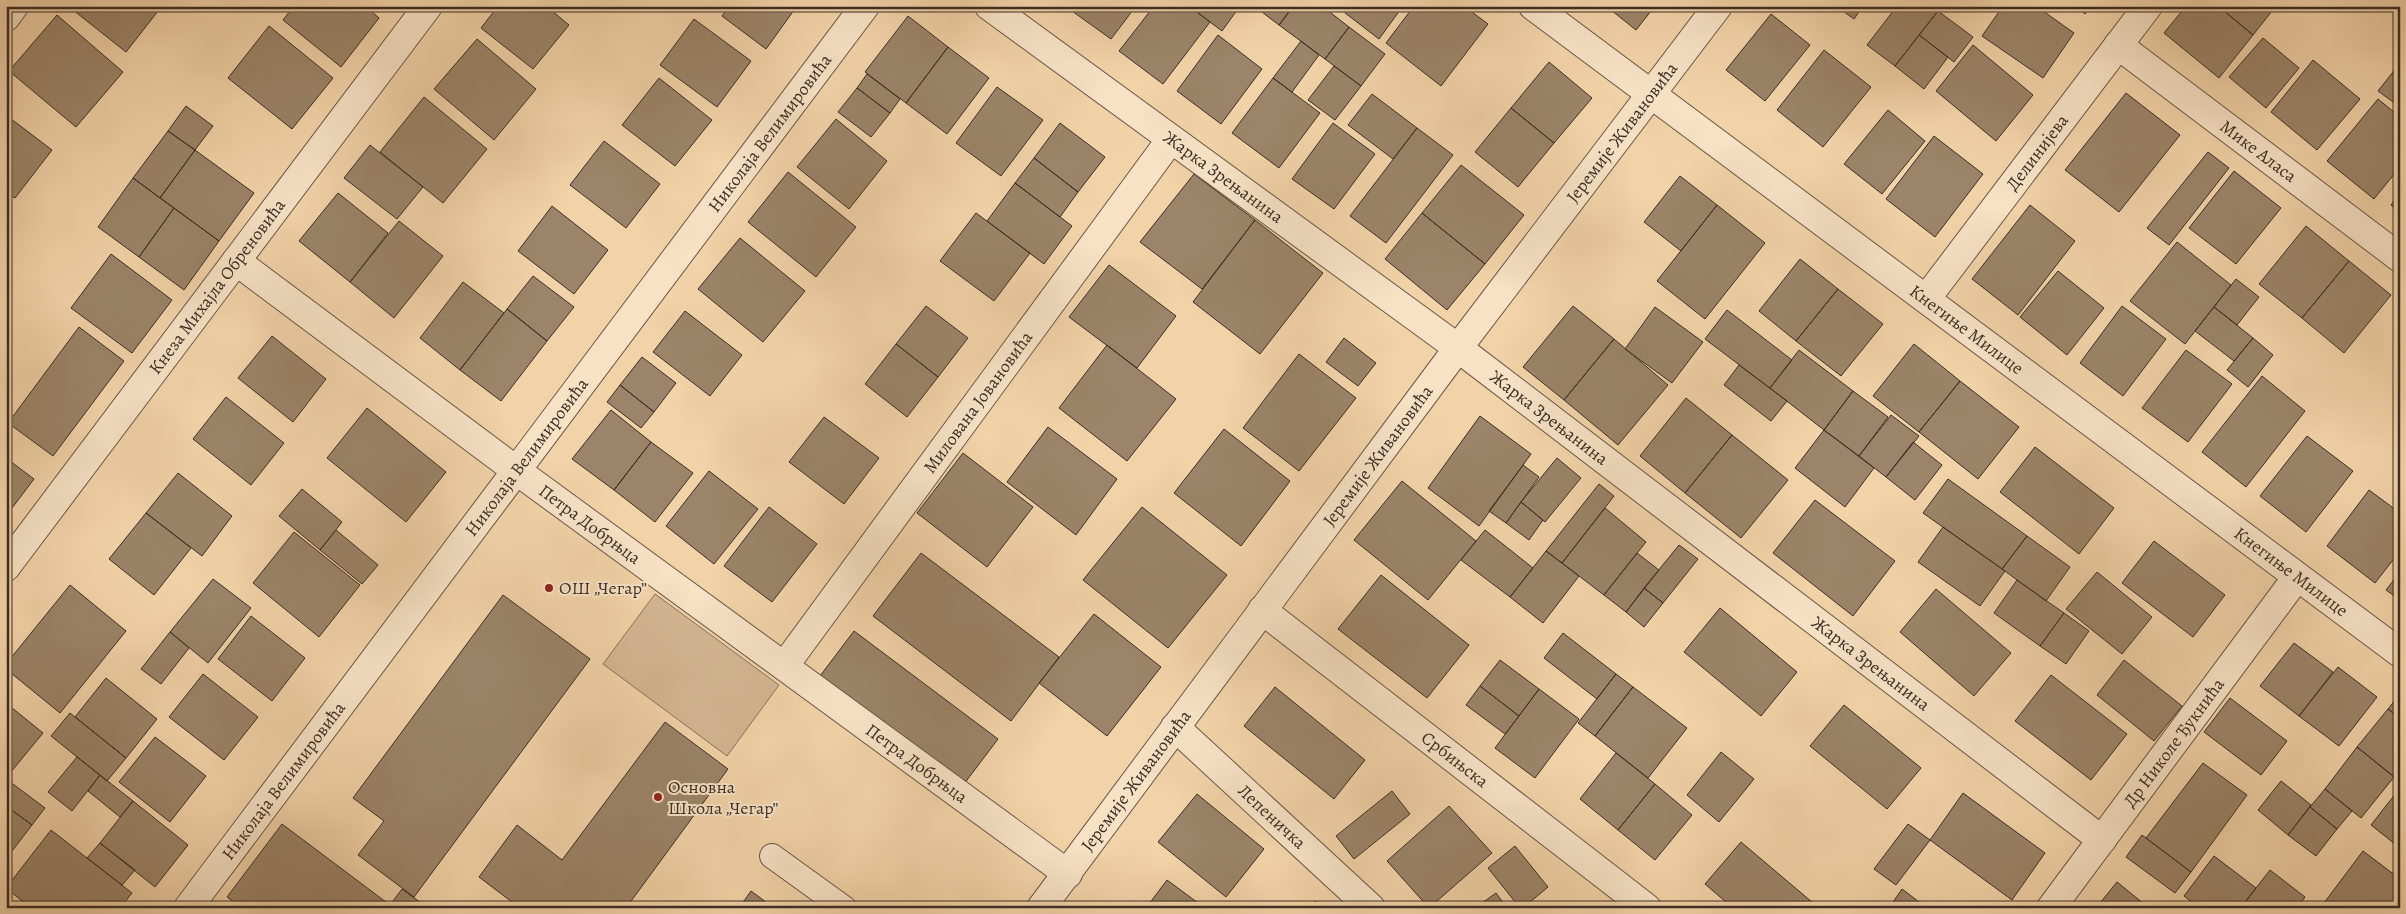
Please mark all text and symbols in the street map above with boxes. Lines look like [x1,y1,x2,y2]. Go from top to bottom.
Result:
street label: Николаја Велимировића [702,48,837,217]
street label: Јеремије Живановића [1561,57,1683,208]
street label: Делинијева [2000,109,2074,195]
street label: Мике Аласа [2215,114,2302,188]
street label: Жарка Зрењанина [1158,125,1289,229]
street label: Кнеза Михајла Обреновића [143,193,291,379]
street label: Кнегиње Милице [1905,279,2029,380]
street label: Милована Јовановића [918,326,1038,478]
street label: Жарка Зрењанина [1485,365,1614,471]
street label: Николаја Велимировића [459,372,594,541]
street label: Јеремије Живановића [1317,380,1439,531]
street label: Петра Добрњца [534,479,646,570]
street label: Кнегиње Милице [2229,521,2353,622]
place label: ОШ „Чегар” [559,576,647,600]
marker: ОШ „Чегар” [543,582,555,594]
street label: Жарка Зрењанина [1807,610,1936,717]
street label: Др Николе Ђукнића [2118,673,2230,812]
street label: Николаја Велимировића [216,696,351,865]
street label: Јеремије Живановића [1075,704,1197,856]
street label: Петра Добрњца [861,718,973,809]
street label: Србињска [1416,726,1494,793]
place label: Основна Школа „Чегар” [668,775,779,820]
street label: Лепеничка [1233,779,1312,855]
marker: Основна Школа „Чегар” [652,791,664,803]

